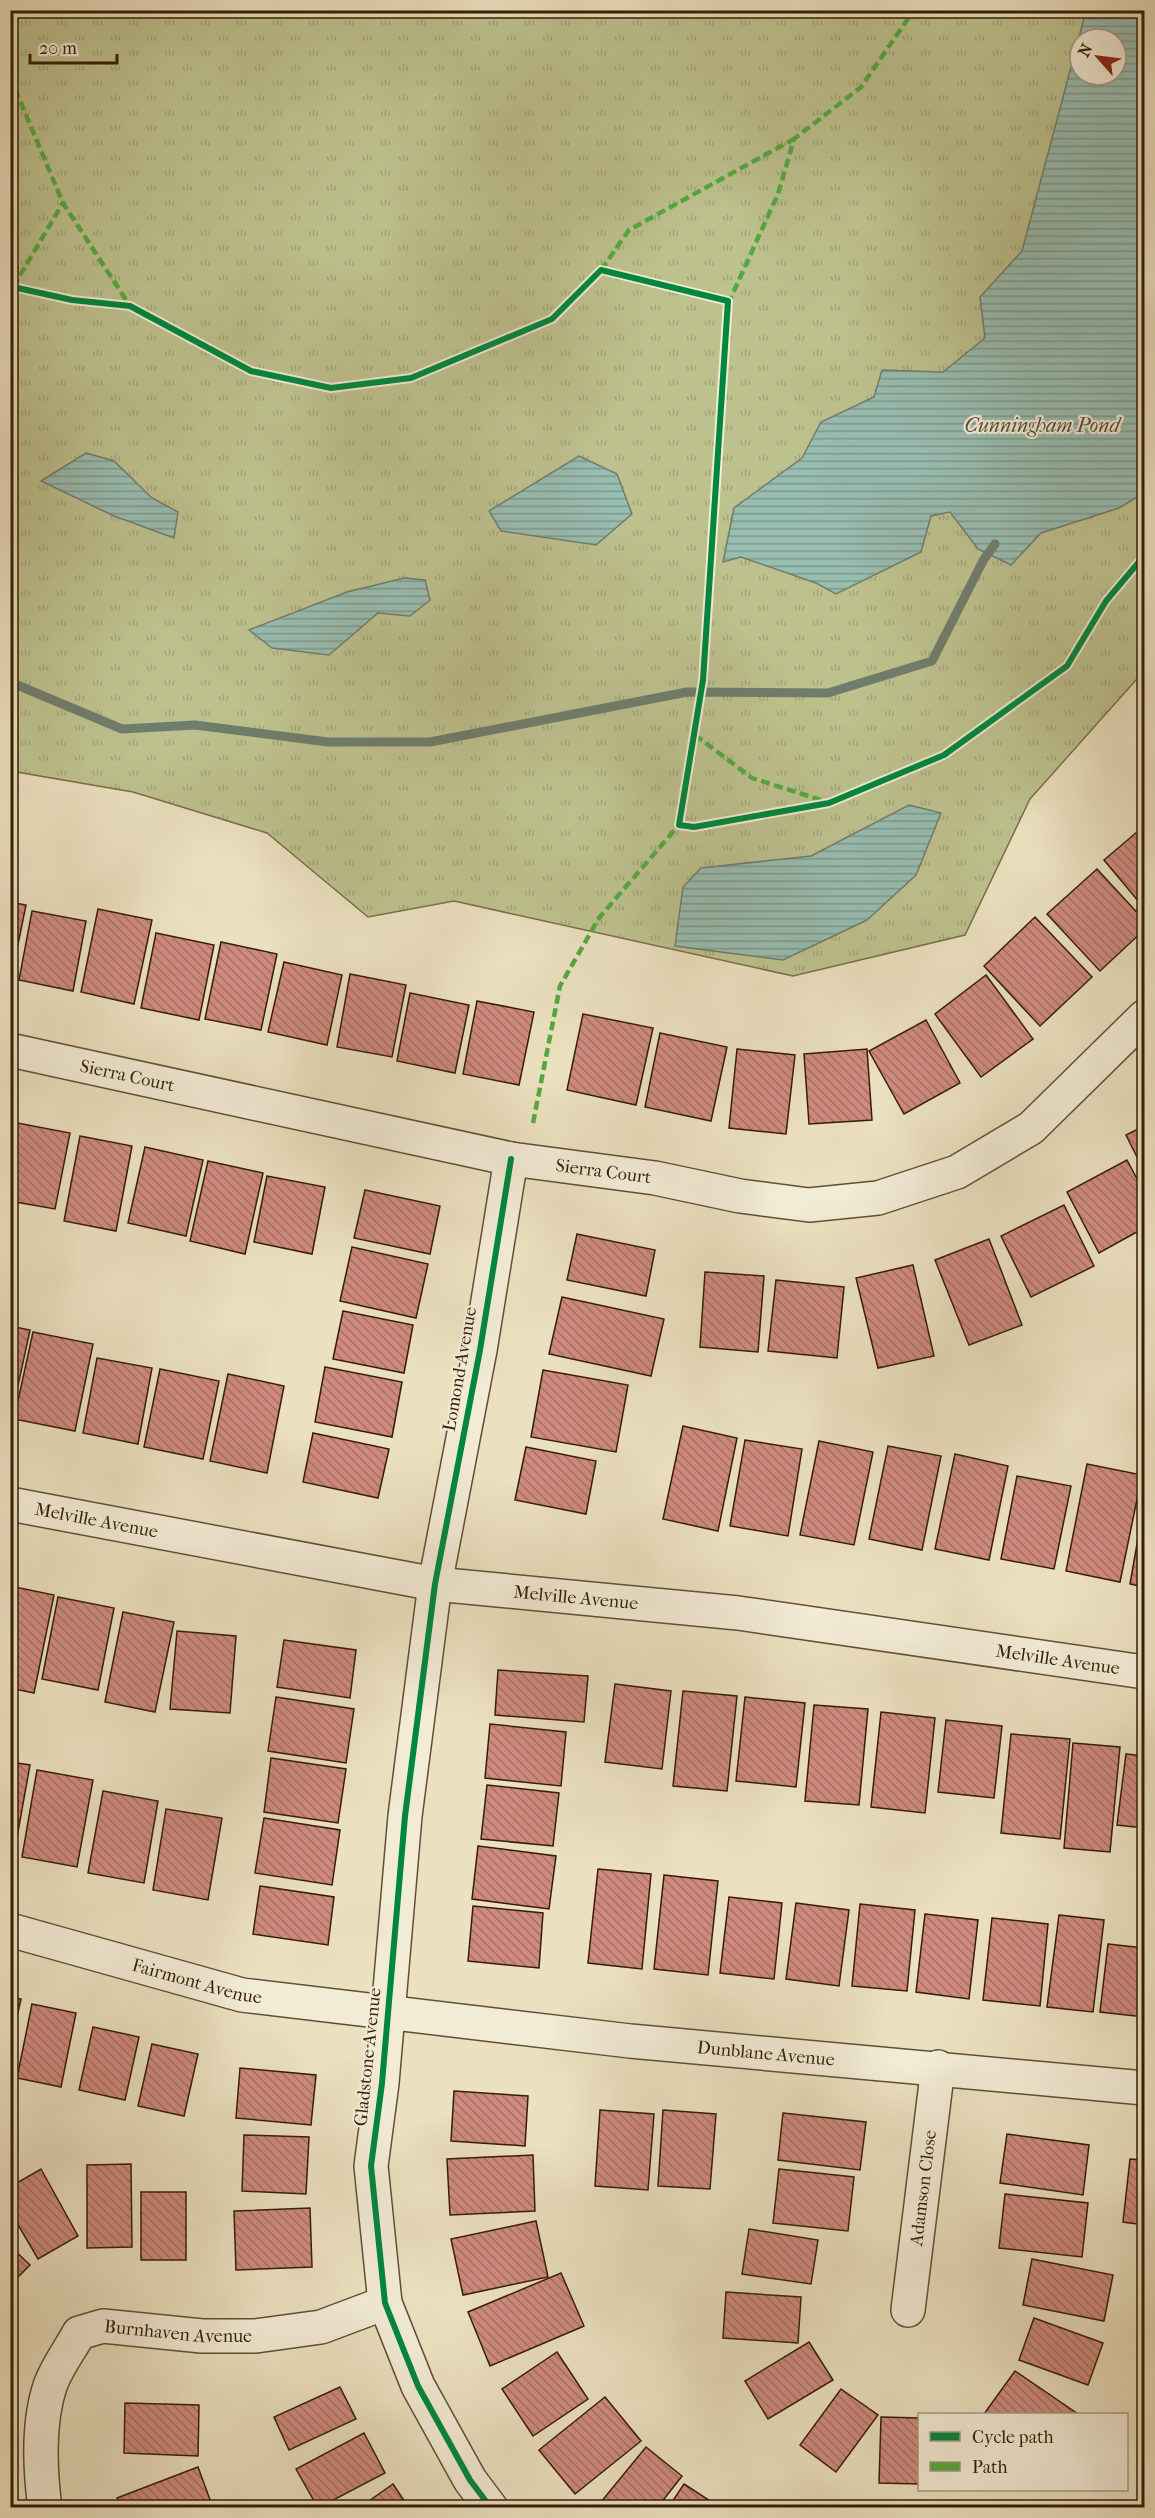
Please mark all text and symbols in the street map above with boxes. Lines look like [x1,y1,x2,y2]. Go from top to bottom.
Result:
scale bar [30,27,117,65]
north arrow [1068,27,1128,87]
text: 20 m [39,38,77,59]
text: N [1074,40,1097,60]
water label: Cunningham Pond [964,414,1122,437]
street label: Sierra Court [78,1055,177,1096]
street label: Sierra Court [554,1154,653,1188]
street label: Lomond Avenue [439,1305,481,1433]
street label: Melville Avenue [33,1498,160,1542]
street label: Melville Avenue [513,1581,639,1614]
street label: Melville Avenue [994,1640,1121,1679]
street label: Fairmont Avenue [130,1954,263,2008]
street label: Gladstone Avenue [350,1987,386,2127]
street label: Dunblane Avenue [696,2037,836,2070]
street label: Adamson Close [905,2129,941,2248]
street label: Burnhaven Avenue [103,2316,252,2347]
legend [918,2413,1128,2491]
text: Cycle path [972,2427,1053,2448]
text: Path [972,2457,1008,2478]

